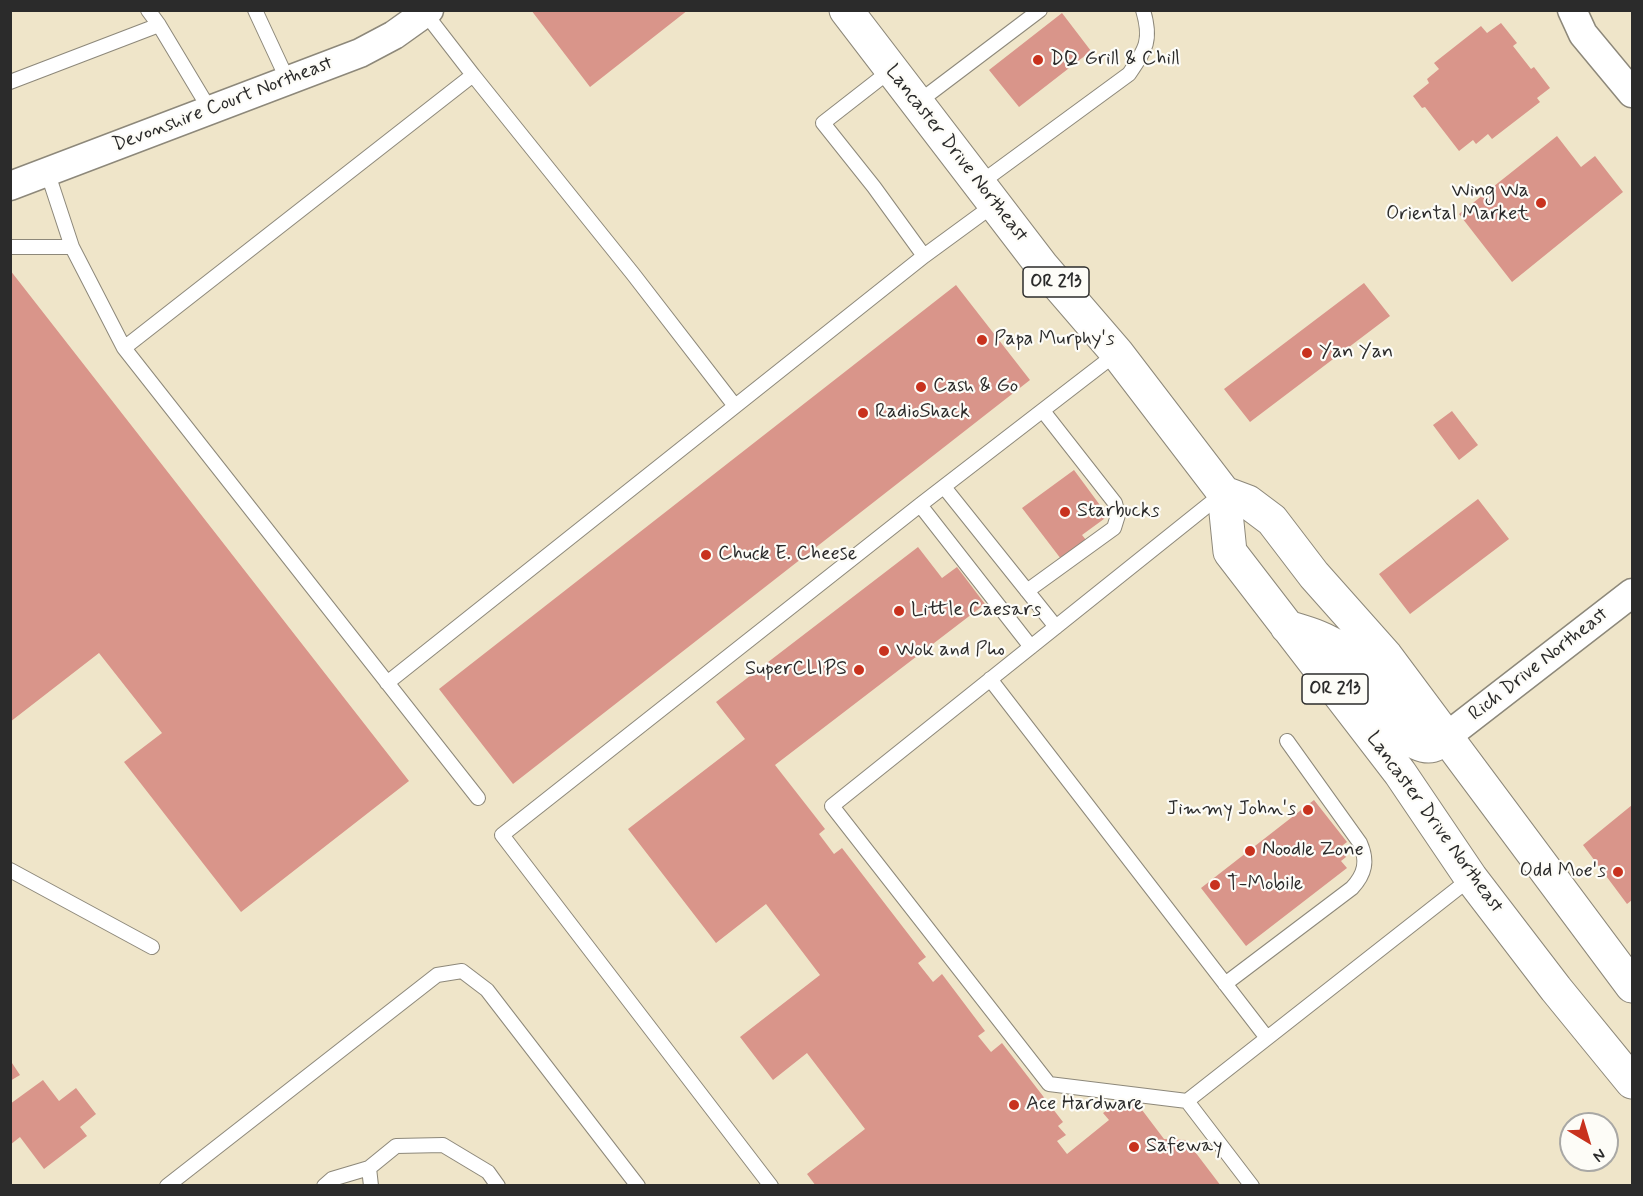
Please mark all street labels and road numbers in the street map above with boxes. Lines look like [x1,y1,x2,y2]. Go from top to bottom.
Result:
street label: Devonshire Court Northeast [110,52,336,158]
street label: Lancaster Drive Northeast [879,61,1033,247]
road number: OR 213 [1023,267,1089,297]
street label: Rich Drive Northeast [1464,603,1614,727]
road number: OR 213 [1302,674,1368,704]
street label: Lancaster Drive Northeast [1360,728,1508,918]

